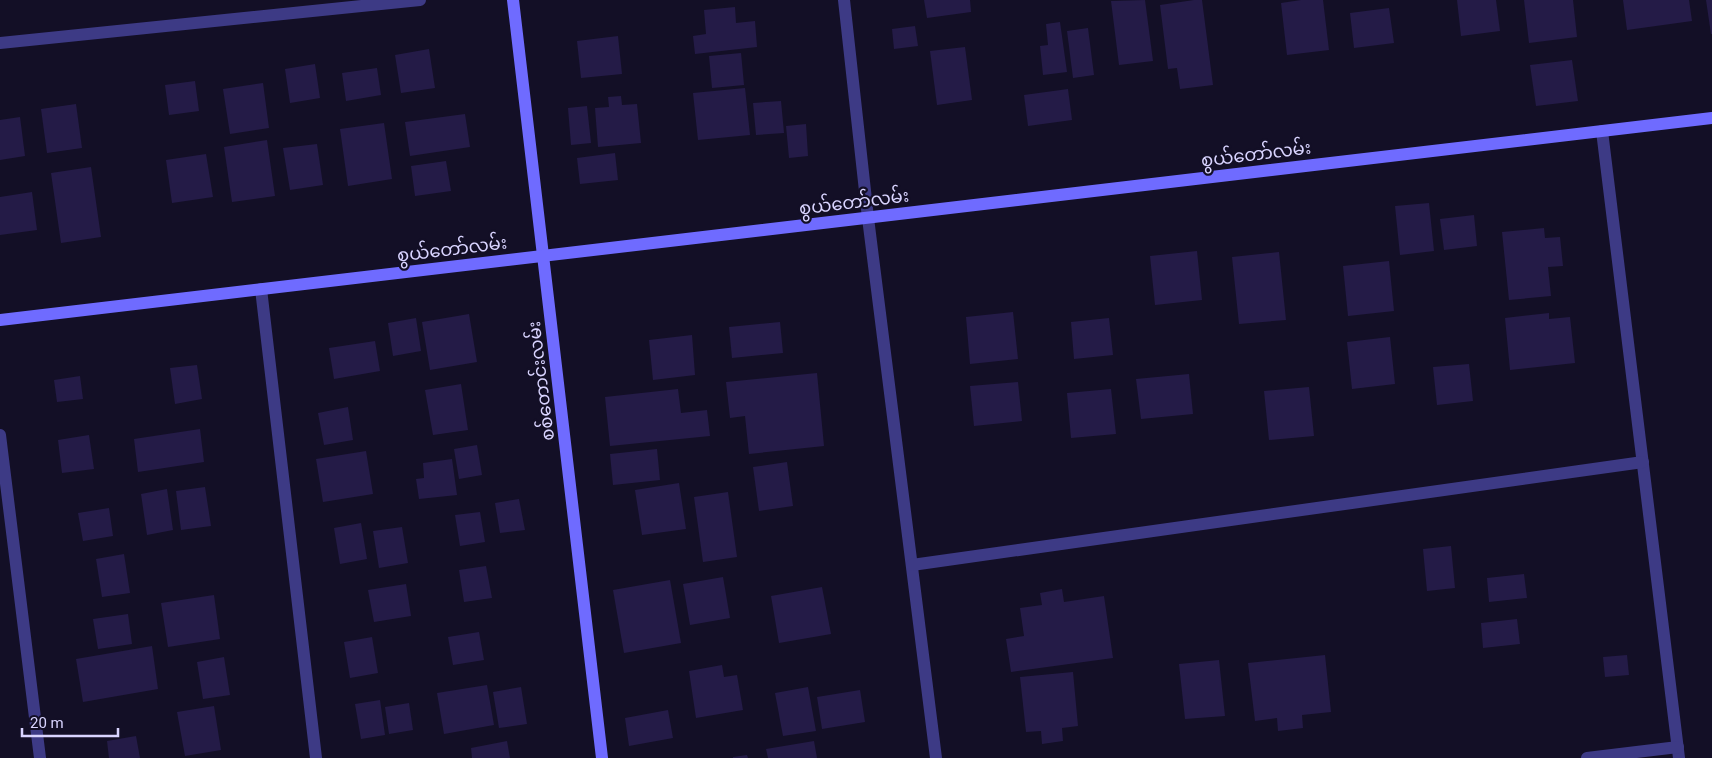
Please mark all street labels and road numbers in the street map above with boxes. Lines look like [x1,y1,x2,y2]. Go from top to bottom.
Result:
street label: စွယ်တော်လမ်း [1200,134,1313,176]
street label: စွယ်တော်လမ်း [798,182,911,224]
street label: စွယ်တော်လမ်း [396,229,509,271]
street label: စစ်တောင်းလမ်း [521,320,558,442]

